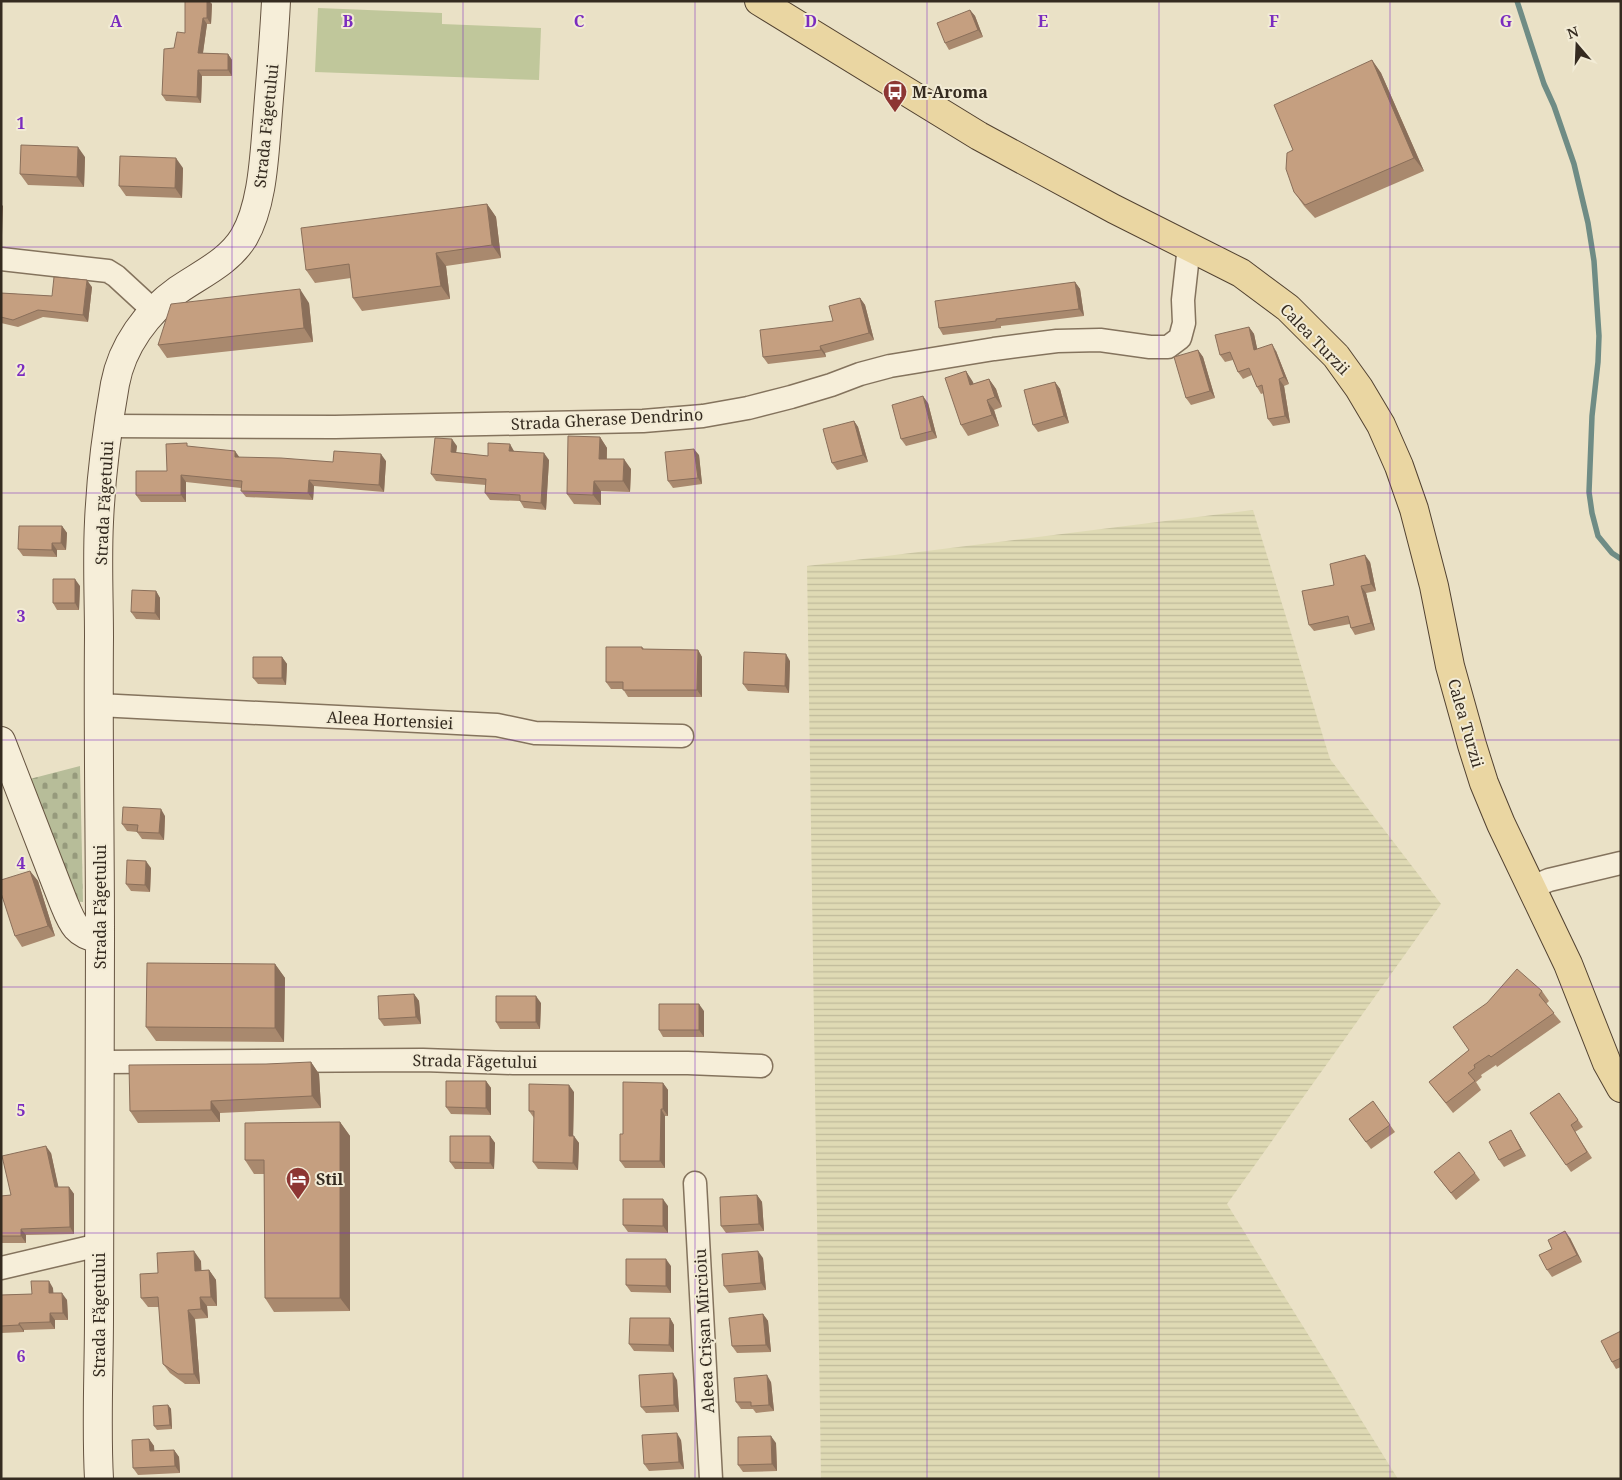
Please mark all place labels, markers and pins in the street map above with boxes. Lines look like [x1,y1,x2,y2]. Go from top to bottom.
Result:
bus stop icon: M-Aroma [882,79,908,113]
place label: M-Aroma [912,81,988,103]
hotel icon: Stil [285,1166,311,1200]
place label: Stil [316,1168,343,1190]

